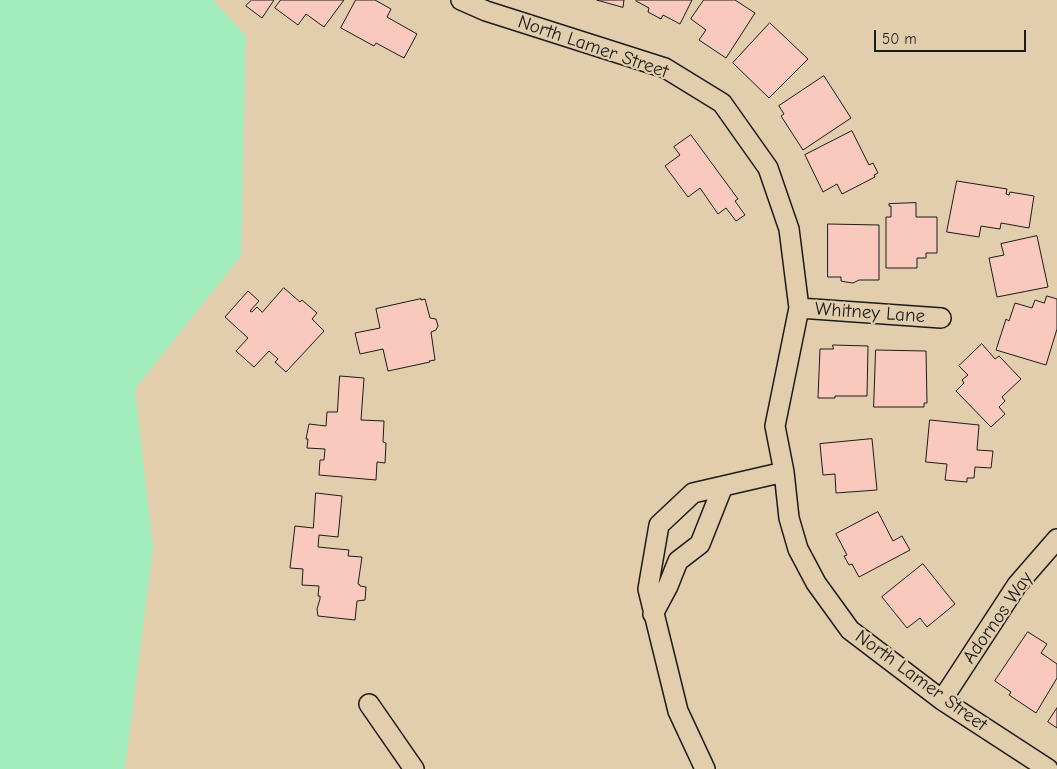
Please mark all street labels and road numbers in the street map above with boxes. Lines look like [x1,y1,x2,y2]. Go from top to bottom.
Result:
street label: North Lamer Street [515,11,671,83]
street label: Whitney Lane [814,298,926,328]
street label: Adornos Way [958,568,1038,668]
street label: North Lamer Street [850,625,992,737]

